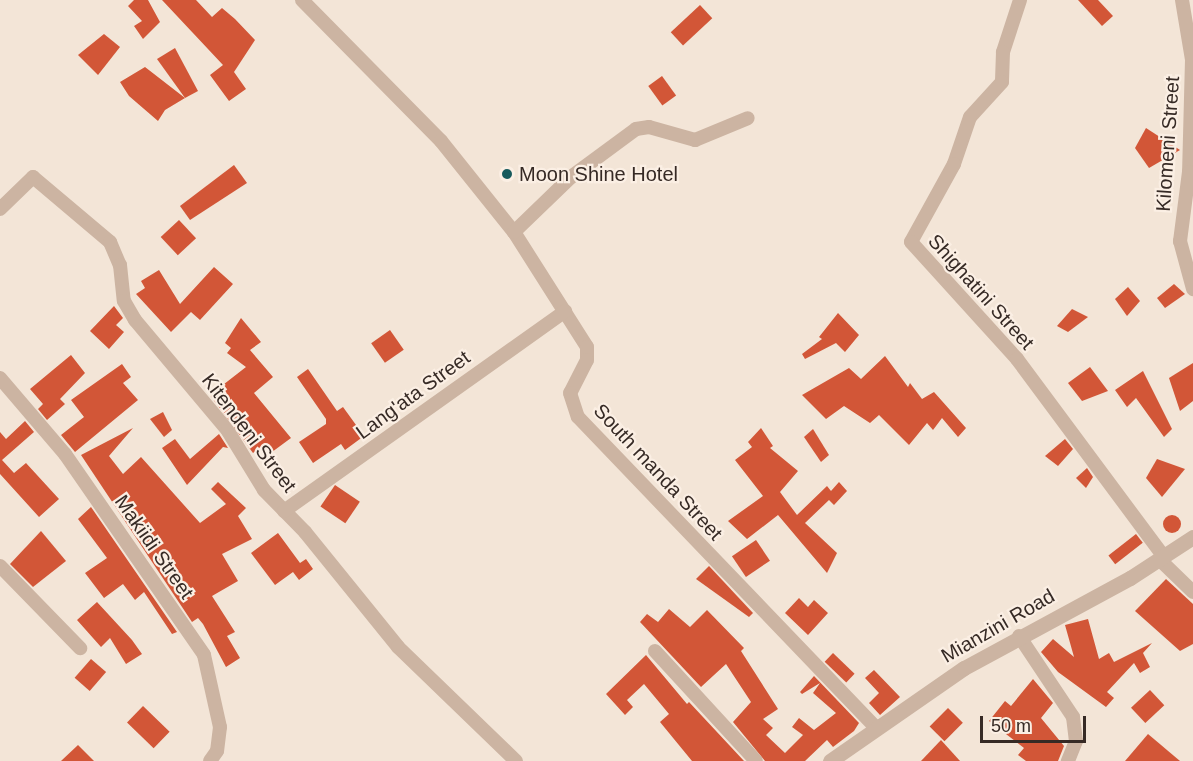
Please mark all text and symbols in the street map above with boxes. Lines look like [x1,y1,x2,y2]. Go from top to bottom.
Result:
street label: Kilomeni Street [1151,76,1185,212]
place label: Moon Shine Hotel [519,162,678,186]
marker: Moon Shine Hotel [500,167,514,181]
street label: Shighatini Street [923,229,1039,355]
street label: Lang'ata Street [351,346,475,444]
street label: Kitendeni Street [197,369,301,497]
street label: South manda Street [589,399,727,545]
street label: Makiidi Street [109,490,199,604]
street label: Mianzini Road [937,584,1059,668]
scale bar [983,704,1090,742]
text: 50 m [991,716,1031,736]

